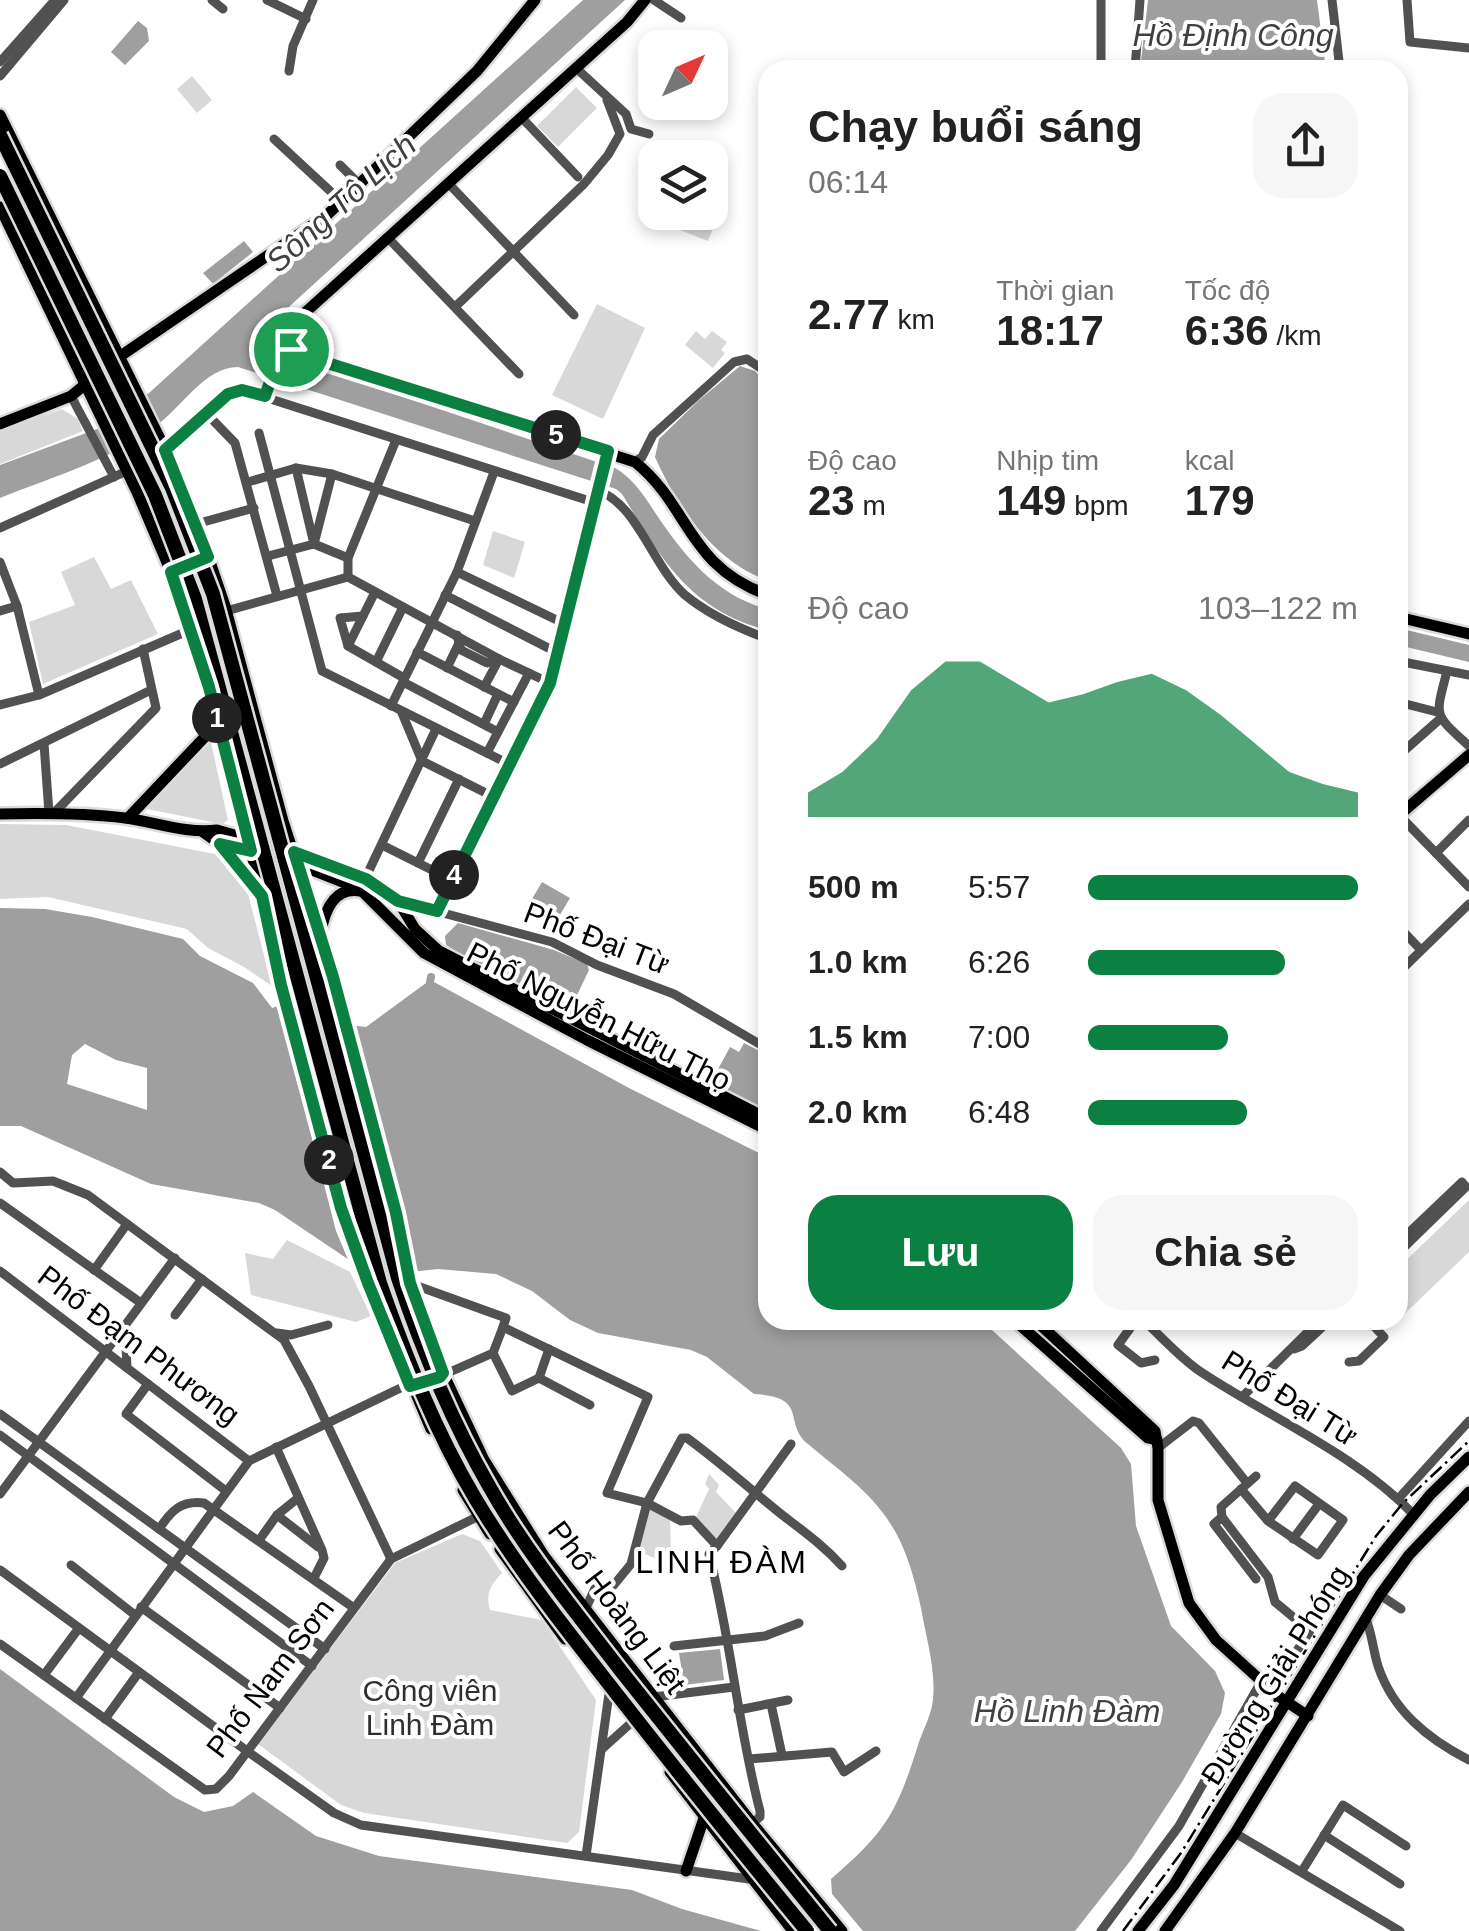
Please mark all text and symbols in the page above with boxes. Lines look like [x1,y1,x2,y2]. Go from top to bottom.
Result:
water label: Hồ Định Công [1133,17,1334,53]
north arrow [638,30,728,120]
map controls [638,30,728,230]
button: share [1253,93,1358,198]
text: Chạy buổi sáng [808,101,1143,152]
water label: Sông Tô Lịch [259,127,423,279]
button: layers [638,140,728,230]
text: 06:14 [808,164,888,200]
text: Thời gian [996,275,1114,306]
text: Tốc độ [1185,275,1270,306]
text: 2.77 [808,291,890,338]
text: km [890,304,935,335]
pin [249,307,334,392]
text: 18:17 [996,307,1104,354]
text: 6:36 [1185,307,1269,354]
text: /km [1269,320,1322,351]
icon: arrive [264,322,319,377]
pin: 5 [531,410,581,460]
text: 5 [548,419,564,450]
text: Độ cao [808,445,897,476]
text: Nhịp tim [996,445,1099,476]
text: kcal [1185,445,1234,476]
text: 23 [808,477,855,524]
text: 149 [996,477,1066,524]
text: 179 [1185,477,1255,524]
text: m [855,490,886,521]
text: bpm [1066,490,1129,521]
text: Độ cao [808,590,909,626]
text: 103–122 m [1198,590,1358,626]
pin: 1 [192,693,242,743]
text: 1 [209,702,225,733]
pin: 4 [429,850,479,900]
text: 4 [446,859,462,890]
text: 500 m [808,869,899,905]
text: 5:57 [968,869,1030,905]
street label: Phố Đại Từ [520,895,674,981]
street label: Phố Nguyễn Hữu Thọ [462,935,736,1097]
text: 1.0 km [808,944,908,980]
text: 6:26 [968,944,1030,980]
text: 1.5 km [808,1019,908,1055]
text: 7:00 [968,1019,1030,1055]
text: 2.0 km [808,1094,908,1130]
text: 6:48 [968,1094,1030,1130]
pin: 2 [304,1135,354,1185]
text: 2 [321,1144,337,1175]
button: Lưu [808,1195,1073,1310]
button: Chia sẻ [1093,1195,1358,1310]
street label: Phố Đạm Phương [32,1259,246,1431]
street label: Phố Đại Từ [1216,1343,1364,1453]
street label: Phố Hoàng Liệt [542,1514,693,1700]
district label: LINH ĐÀM [636,1544,808,1580]
street label: Đường Giải Phóng [1194,1560,1356,1790]
street label: Phố Nam Sơn [200,1592,340,1764]
park label: Công viên Linh Đàm [362,1674,498,1741]
water label: Hồ Linh Đàm [974,1693,1160,1729]

